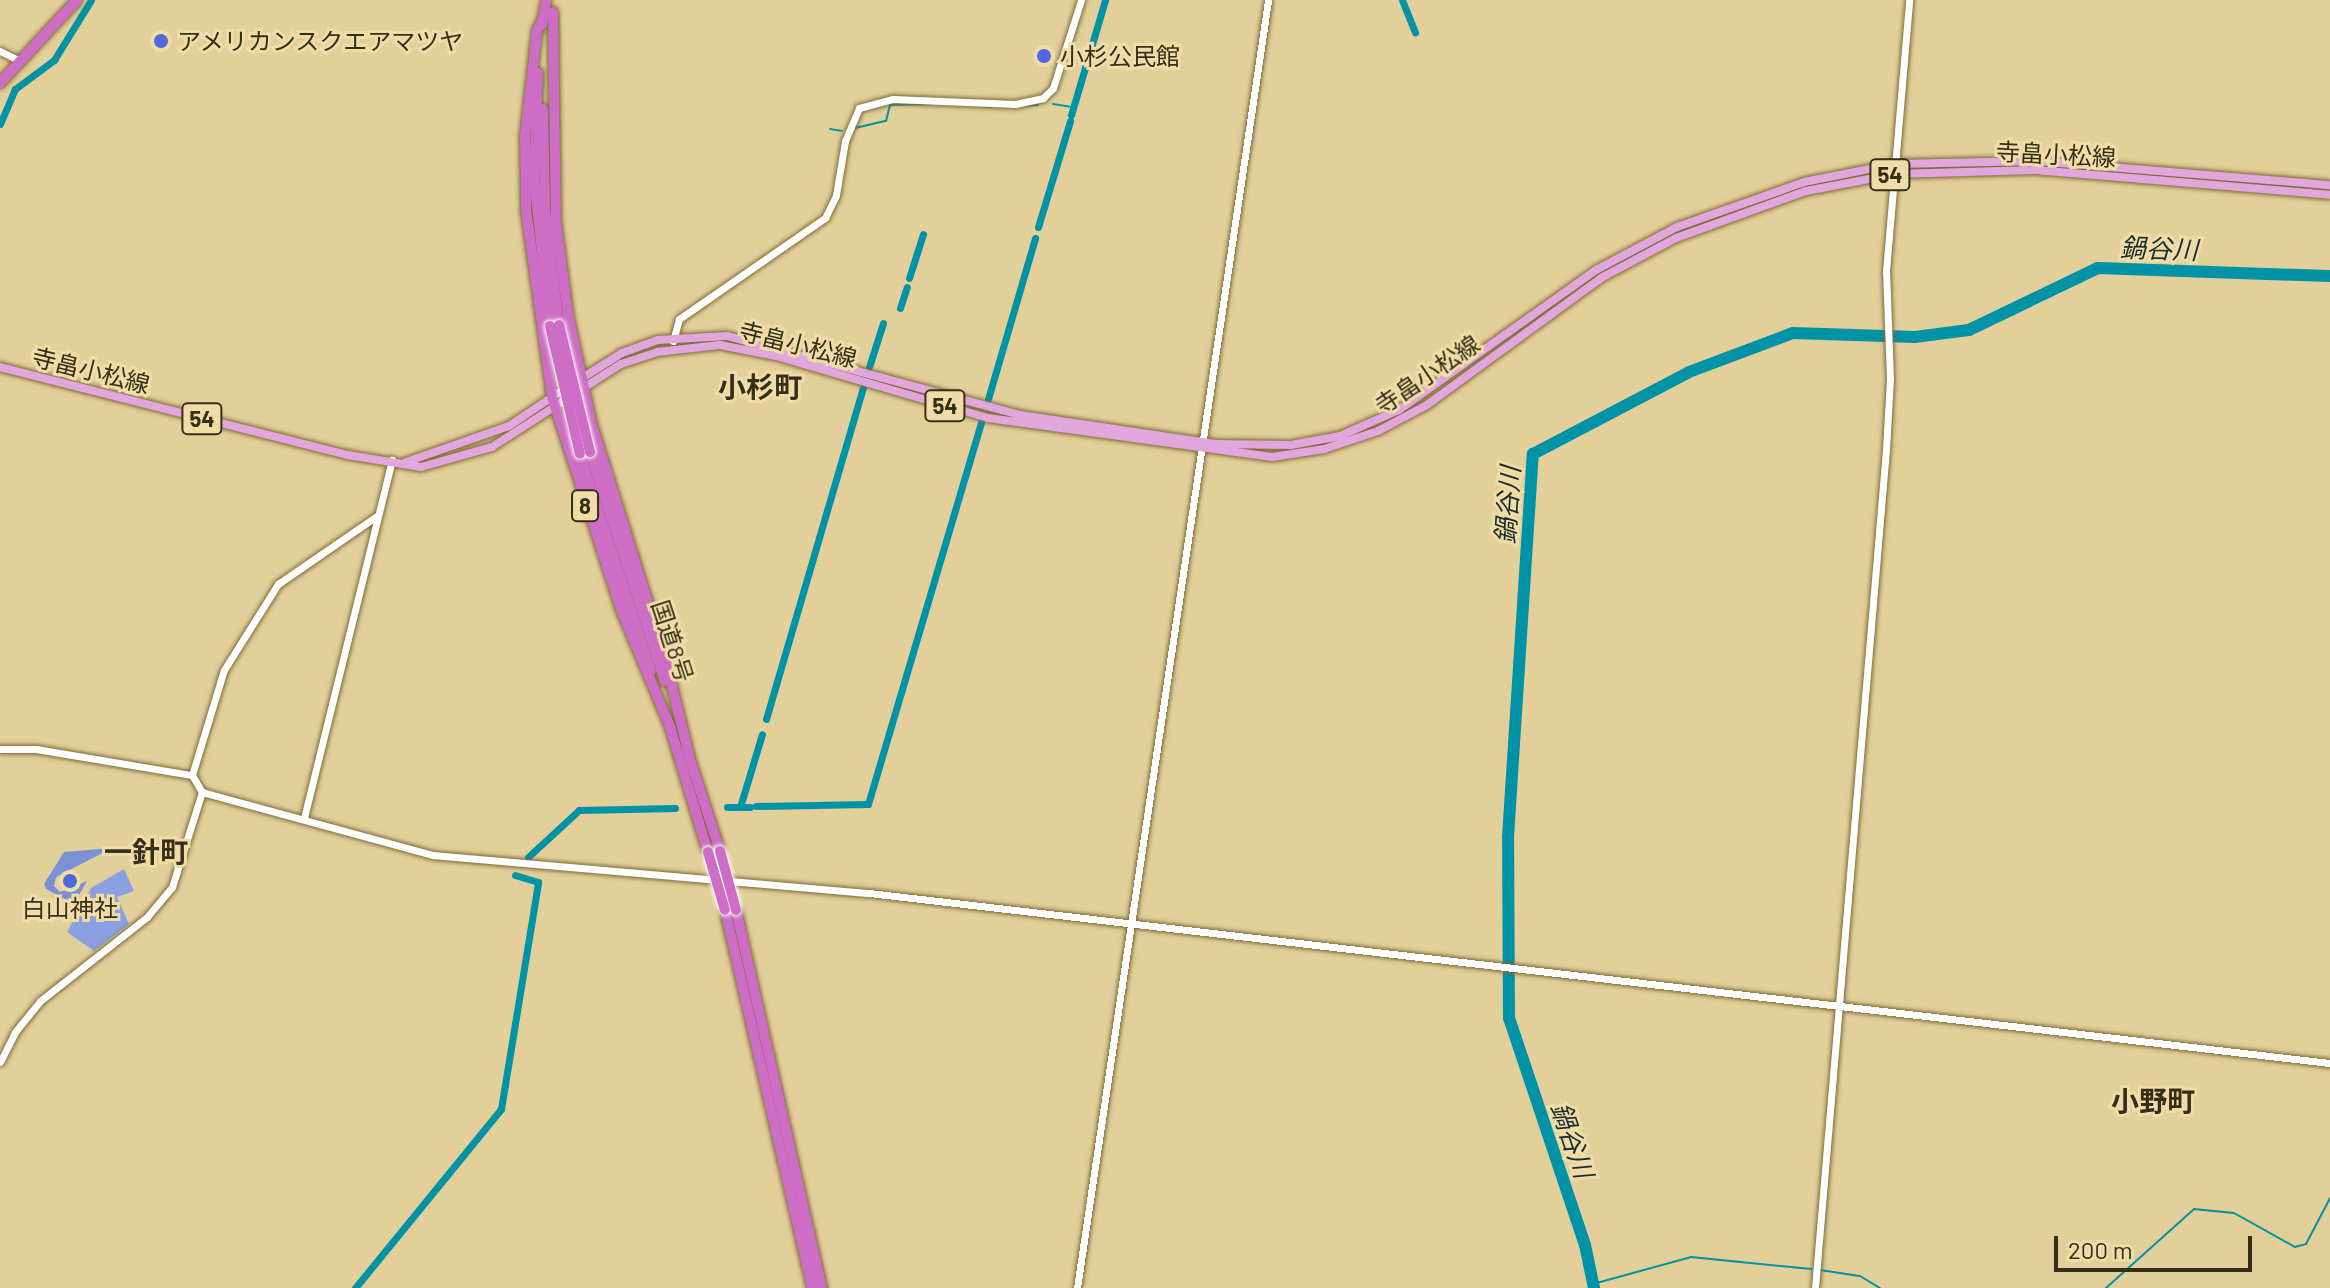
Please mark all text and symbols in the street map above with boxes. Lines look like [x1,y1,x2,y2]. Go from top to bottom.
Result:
place label: アメリカンスクエアマツヤ [177,27,465,55]
marker: アメリカンスクエアマツヤ [152,32,170,50]
place label: 小杉公民館 [1060,42,1180,70]
marker: 小杉公民館 [1035,47,1053,65]
street label: 寺畠小松線 [1995,136,2117,172]
road number: 54 [1868,157,1912,193]
water label: 鍋谷川 [2119,231,2199,265]
street label: 寺畠小松線 [736,316,860,372]
street label: 寺畠小松線 [1369,329,1485,419]
street label: 寺畠小松線 [29,342,153,398]
district label: 小杉町 [718,369,802,403]
road number: 54 [923,388,967,424]
road number: 54 [180,401,224,437]
water label: 鍋谷川 [1489,465,1525,545]
road number: 8 [571,488,599,524]
street label: 国道8号 [646,596,700,686]
district label: 一針町 [104,834,188,868]
marker: 白山神社 [61,872,79,890]
place label: 白山神社 [22,894,118,922]
district label: 小野町 [2111,1083,2195,1117]
water label: 鍋谷川 [1546,1098,1600,1182]
scale bar [2058,1220,2256,1270]
text: 200 m [2068,1235,2133,1264]

